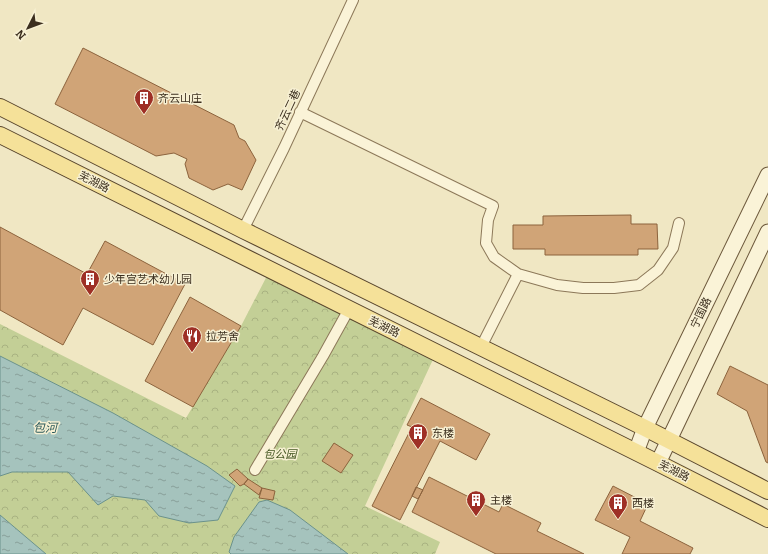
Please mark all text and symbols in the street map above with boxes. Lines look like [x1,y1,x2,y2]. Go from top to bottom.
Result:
north arrow [8,8,48,48]
text: N [13,26,29,42]
building icon: 齐云山庄 [133,87,155,115]
street label: 齐云二巷 [273,87,303,133]
place label: 齐云山庄 [158,92,202,105]
street label: 芜湖路 [76,169,112,195]
building icon: 少年宫艺术幼儿园 [79,268,101,296]
place label: 少年宫艺术幼儿园 [104,273,192,286]
street label: 宁国路 [688,295,714,331]
street label: 芜湖路 [366,314,402,340]
restaurant icon: 拉芳舍 [181,325,203,353]
place label: 拉芳舍 [206,330,239,343]
water label: 包河 [33,421,59,435]
building icon: 东楼 [407,422,429,450]
place label: 东楼 [432,427,454,440]
park label: 包公园 [264,448,298,461]
street label: 芜湖路 [656,458,692,484]
building icon: 主楼 [465,489,487,517]
building icon: 西楼 [607,492,629,520]
place label: 主楼 [490,494,512,507]
place label: 西楼 [632,497,654,510]

